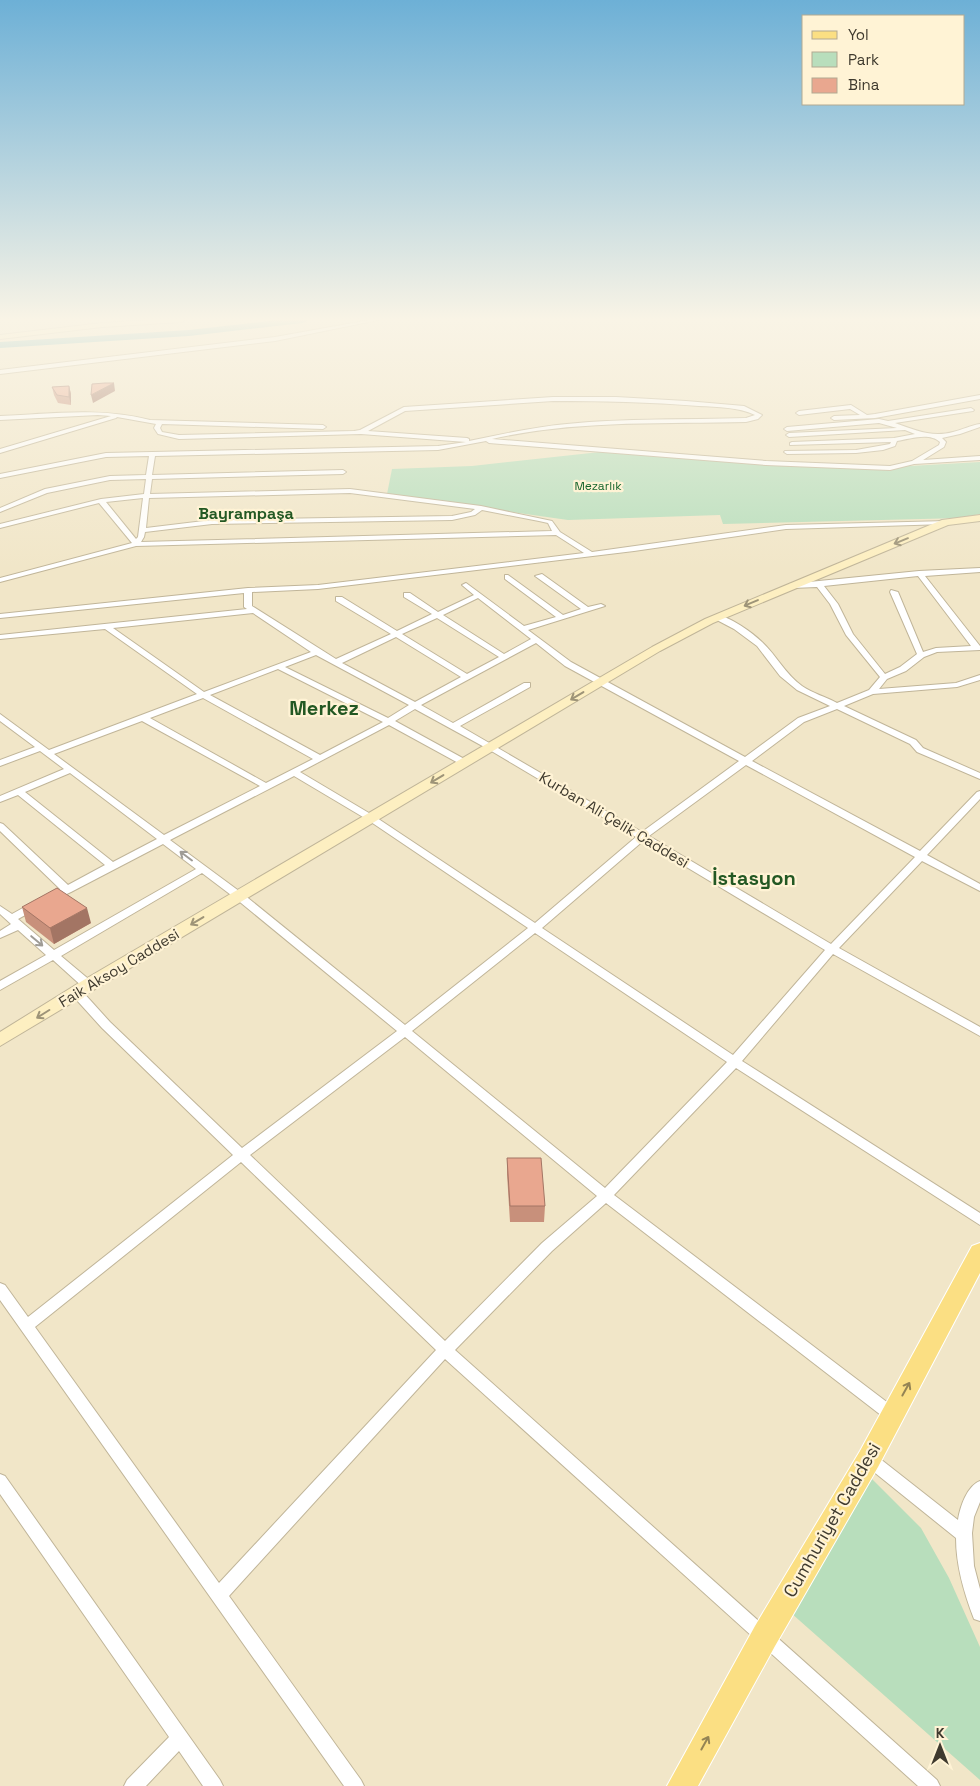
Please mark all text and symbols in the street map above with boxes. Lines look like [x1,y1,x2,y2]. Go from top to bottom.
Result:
legend [802,15,965,105]
text: Yol [848,25,869,44]
text: Park [848,50,879,69]
text: Bina [848,75,880,94]
park label: Mezarlık [574,478,622,494]
district label: Bayrampaşa [198,503,294,524]
one-way arrow [894,537,909,546]
one-way arrow [744,599,759,609]
one-way arrow [570,691,584,701]
district label: Merkez [289,695,359,721]
street label: Kurban Ali Çelik Caddesi [536,767,693,872]
one-way arrow [430,774,445,784]
one-way arrow [180,851,193,862]
district label: İstasyon [712,865,796,891]
one-way arrow [190,916,204,926]
street label: Faik Aksoy Caddesi [55,924,183,1011]
one-way arrow [30,935,43,946]
one-way arrow [36,1010,50,1020]
one-way arrow [901,1382,911,1396]
street label: Cumhuriyet Caddesi [778,1438,885,1601]
north arrow [915,1721,965,1771]
text: K [936,1724,945,1742]
one-way arrow [701,1737,711,1751]

